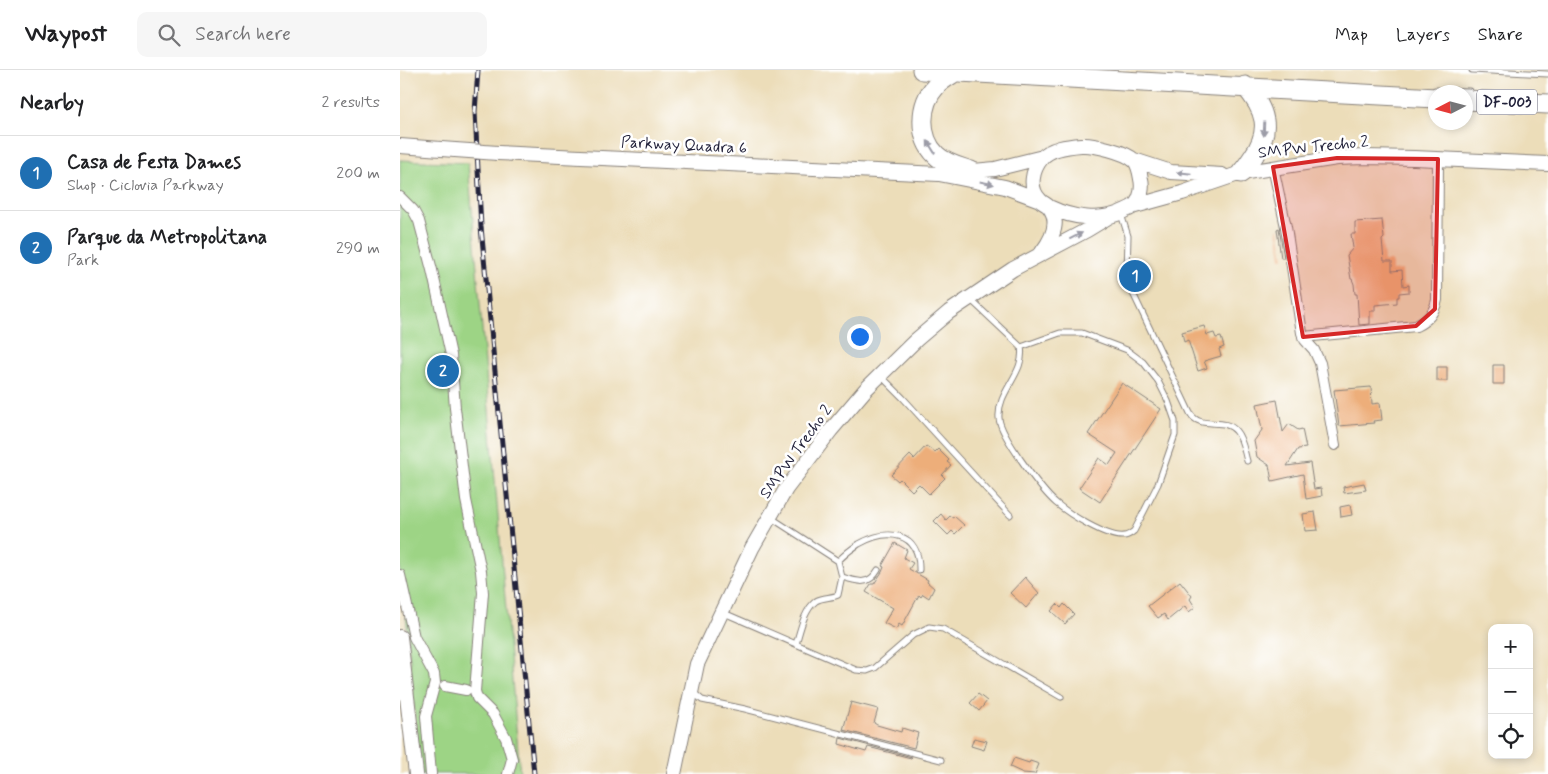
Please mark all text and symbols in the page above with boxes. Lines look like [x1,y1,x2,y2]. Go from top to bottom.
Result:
search box [137,12,487,57]
text: Waypost [25,19,107,50]
icon: search [155,21,183,49]
text: Search here [195,22,291,47]
text: Map [1335,23,1368,47]
text: Layers [1396,23,1450,47]
text: Share [1478,23,1523,47]
north arrow [1428,85,1473,130]
text: Nearby [20,89,84,117]
road number: DF-003 [1477,90,1537,114]
text: 2 results [322,92,380,113]
one-way arrow [1260,122,1268,138]
street label: SMPW Trecho 2 [1257,131,1370,164]
street label: Parkway Quadra 6 [620,132,747,159]
one-way arrow [926,140,935,153]
text: Casa de Festa Dames [67,150,241,175]
text: 1 [32,163,40,184]
text: 200 m [336,163,380,184]
one-way arrow [1176,169,1192,177]
text: Shop · Ciclovia Parkway [67,175,224,196]
one-way arrow [980,179,995,187]
text: Parque da Metropolitana [67,225,267,250]
one-way arrow [1069,232,1083,240]
text: 2 [32,238,40,259]
text: 290 m [336,238,380,259]
text: Park [67,250,99,271]
pin: 1 [1119,257,1151,295]
your location [847,324,873,350]
pin: 2 [427,352,459,390]
street label: SMPW Trecho 2 [755,401,837,503]
map controls [1488,624,1533,759]
button: + [1488,624,1533,669]
button: − [1488,669,1533,714]
button: locate [1488,714,1533,759]

